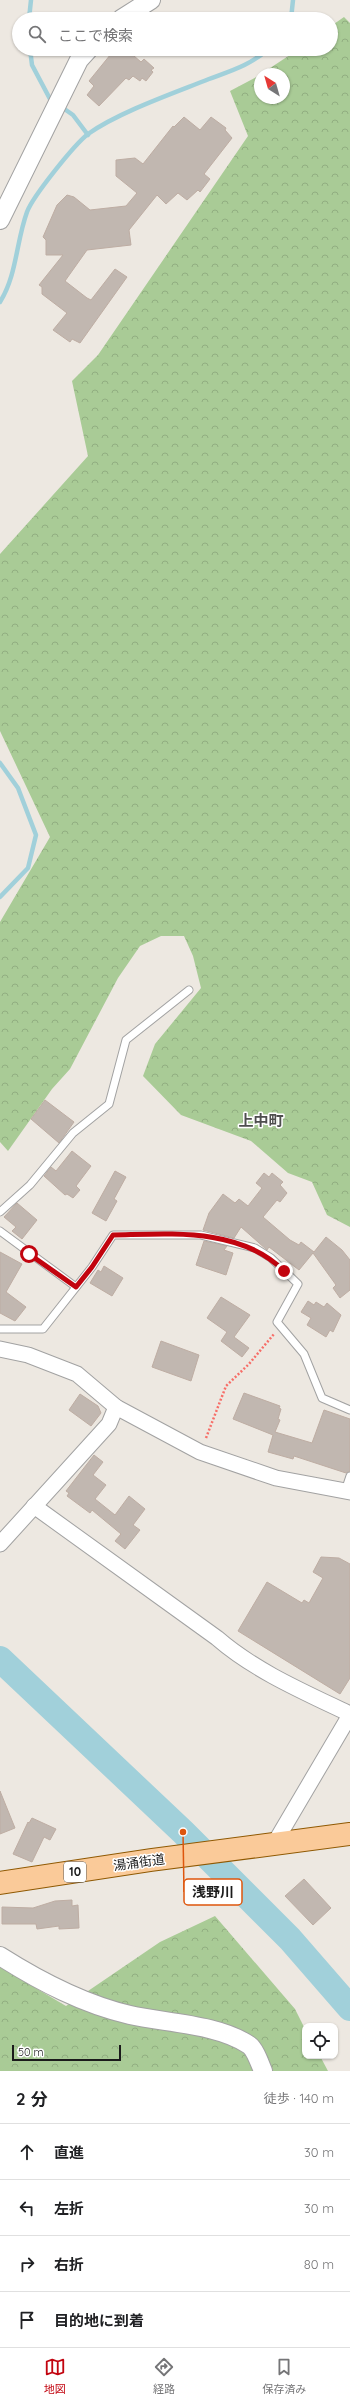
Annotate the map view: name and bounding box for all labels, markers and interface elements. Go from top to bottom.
search box [12,12,338,56]
icon: search [26,23,48,45]
text: ここで検索 [58,26,133,45]
north arrow [254,68,290,104]
district label: 上中町 [238,1111,284,1130]
route start [20,1245,38,1263]
route end [275,1262,293,1280]
street label: 湯涌街道 [112,1850,166,1874]
road number: 10 [64,1862,86,1882]
callout: 浅野川 [184,1879,242,1905]
text: 浅野川 [192,1883,234,1901]
map controls [302,2023,338,2059]
button: locate [302,2023,338,2059]
scale bar [12,2043,121,2062]
text: 50 m [18,2045,44,2059]
text: 2 分 [16,2088,47,2109]
text: 徒歩 · 140 m [264,2090,334,2106]
icon: ahead [16,2141,38,2163]
text: 直進 [54,2143,84,2162]
text: 30 m [304,2144,334,2160]
icon: left [16,2197,38,2219]
text: 左折 [54,2199,84,2218]
text: 30 m [304,2200,334,2216]
icon: right [16,2253,38,2275]
text: 右折 [54,2255,84,2274]
text: 80 m [304,2256,334,2272]
icon: arrive [16,2309,38,2331]
text: 目的地に到着 [54,2311,144,2330]
tab: 地図 [44,2356,66,2396]
tab: 経路 [153,2356,175,2396]
tab: 保存済み [262,2356,306,2396]

